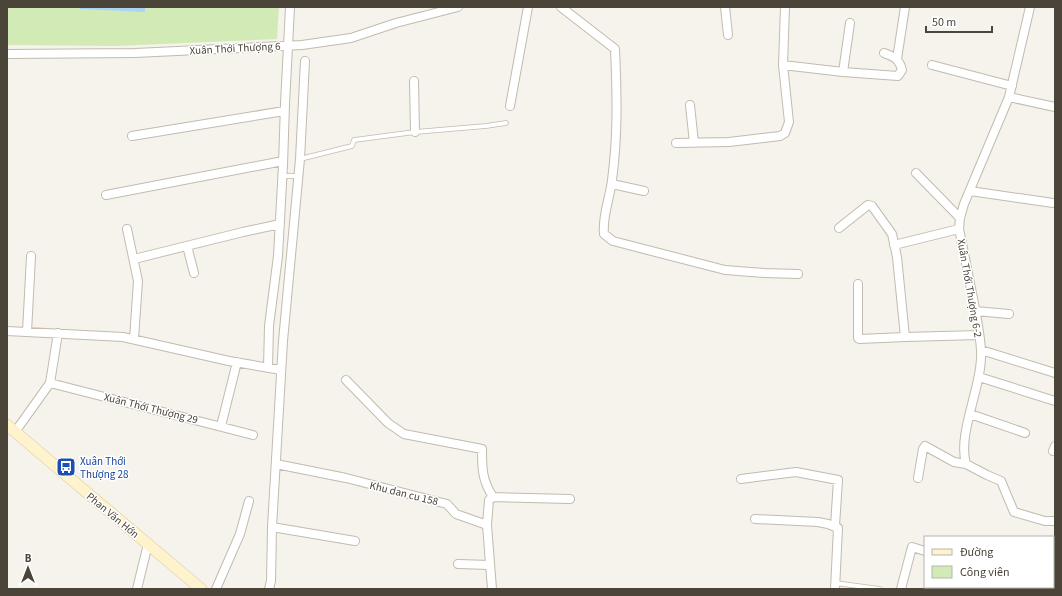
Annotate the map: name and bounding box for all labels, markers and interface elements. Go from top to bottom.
scale bar [926,8,992,34]
text: 50 m [932,14,956,31]
street label: Xuân Thới Thượng 6 [189,39,281,58]
street label: Xuân Thới Thượng 6-2 [953,238,986,339]
street label: Xuân Thới Thượng 29 [102,390,200,427]
place label: Xuân Thới Thượng 28 [80,454,129,482]
bus stop icon: Xuân Thới Thượng 28 [55,456,77,478]
street label: Khu dan cu 158 [368,478,440,509]
street label: Phan Văn Hớn [83,489,142,542]
legend [924,536,1054,588]
text: Đường [960,544,993,561]
north arrow [8,548,48,588]
text: B [25,551,32,566]
text: Công viên [960,564,1009,581]

